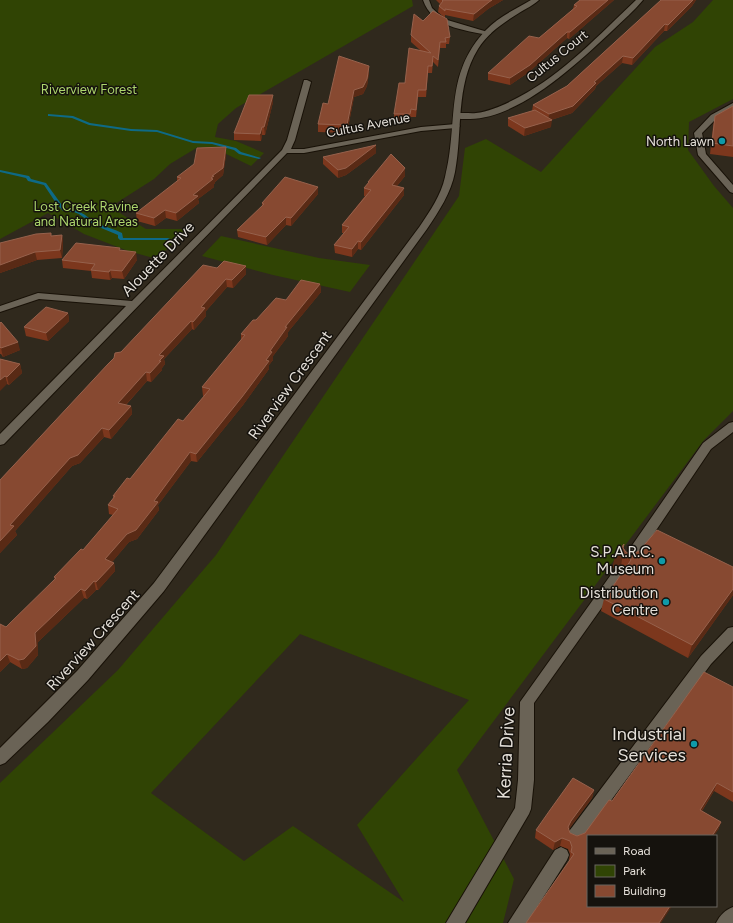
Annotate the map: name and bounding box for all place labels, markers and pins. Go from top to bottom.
place label: North Lawn [646,134,714,149]
marker: North Lawn [717,136,727,146]
place label: S.P.A.R.C. Museum [590,543,654,578]
marker: S.P.A.R.C. Museum [657,556,667,566]
place label: Distribution Centre [580,584,658,619]
marker: Distribution Centre [661,597,671,607]
place label: Industrial Services [612,723,686,766]
marker: Industrial Services [689,739,699,749]

